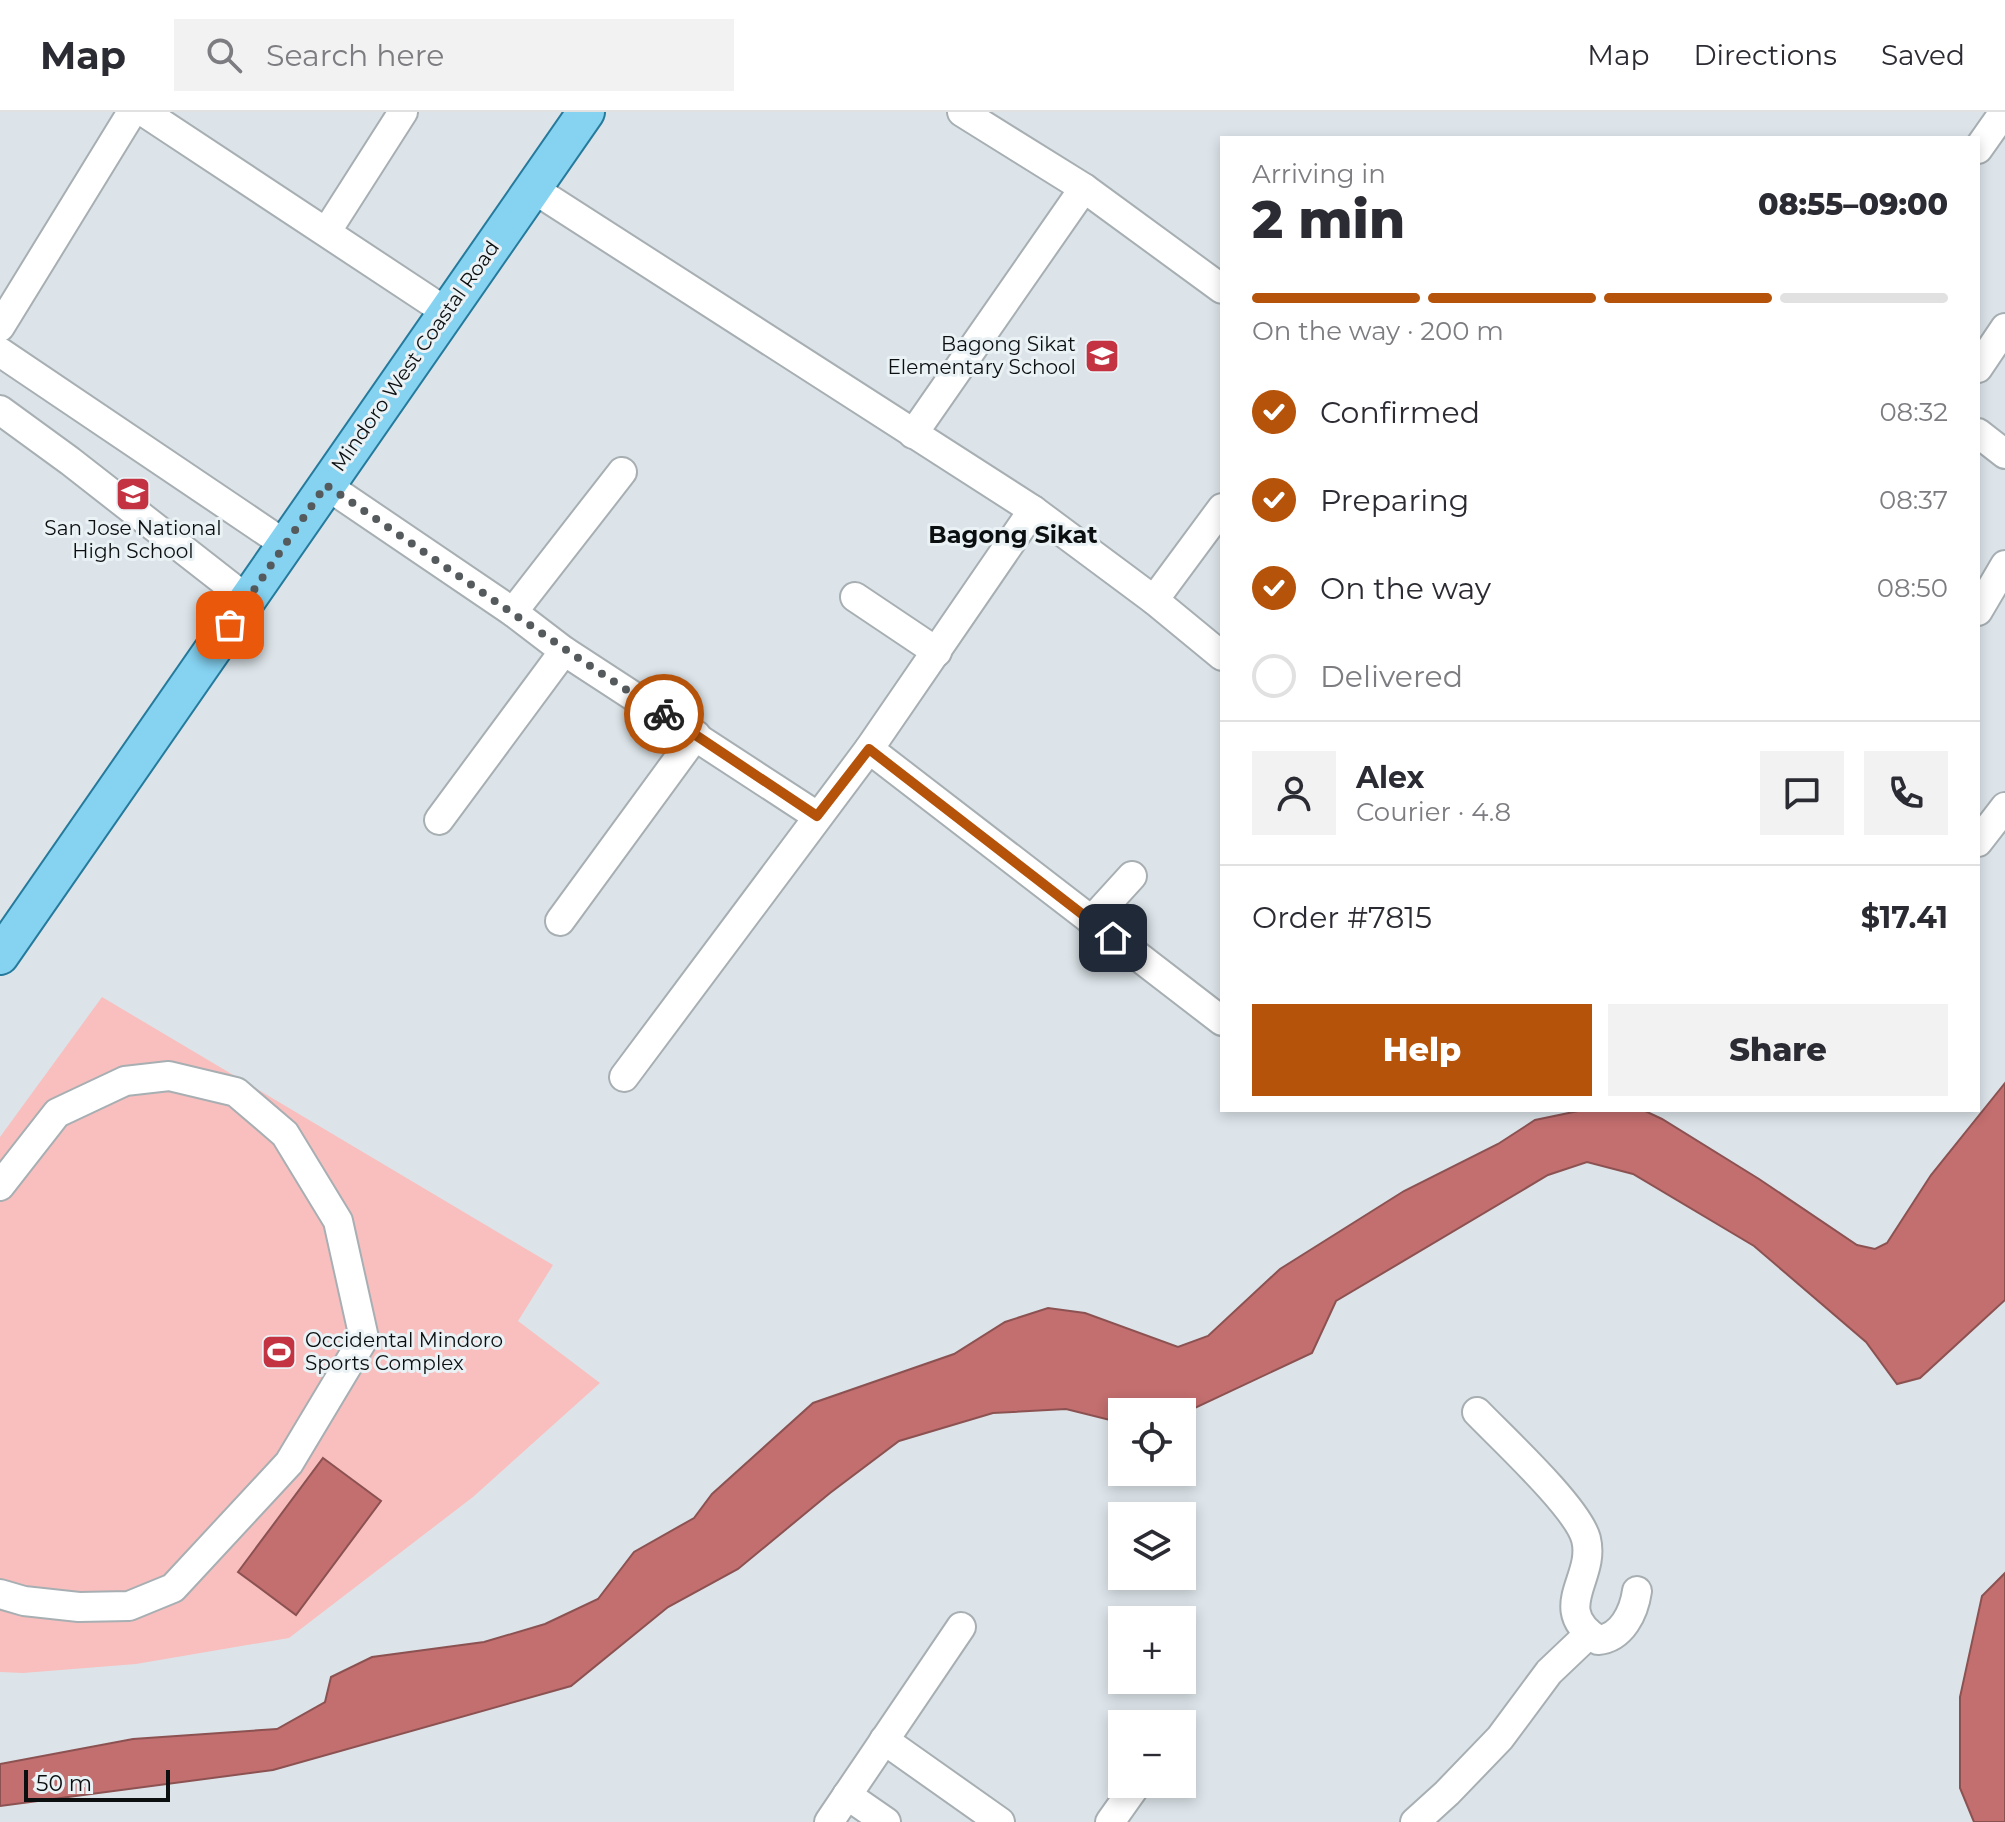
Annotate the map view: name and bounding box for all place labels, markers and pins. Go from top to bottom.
place label: Bagong Sikat Elementary School [887,332,1076,379]
school or university icon: Bagong Sikat Elementary School [1083,337,1121,375]
school or university icon: San Jose National High School [114,475,152,513]
place label: San Jose National High School [44,516,222,563]
pin [196,591,264,659]
pin [1079,904,1147,972]
place label: Occidental Mindoro Sports Complex [305,1328,503,1375]
sports icon: Occidental Mindoro Sports Complex [260,1333,298,1371]

